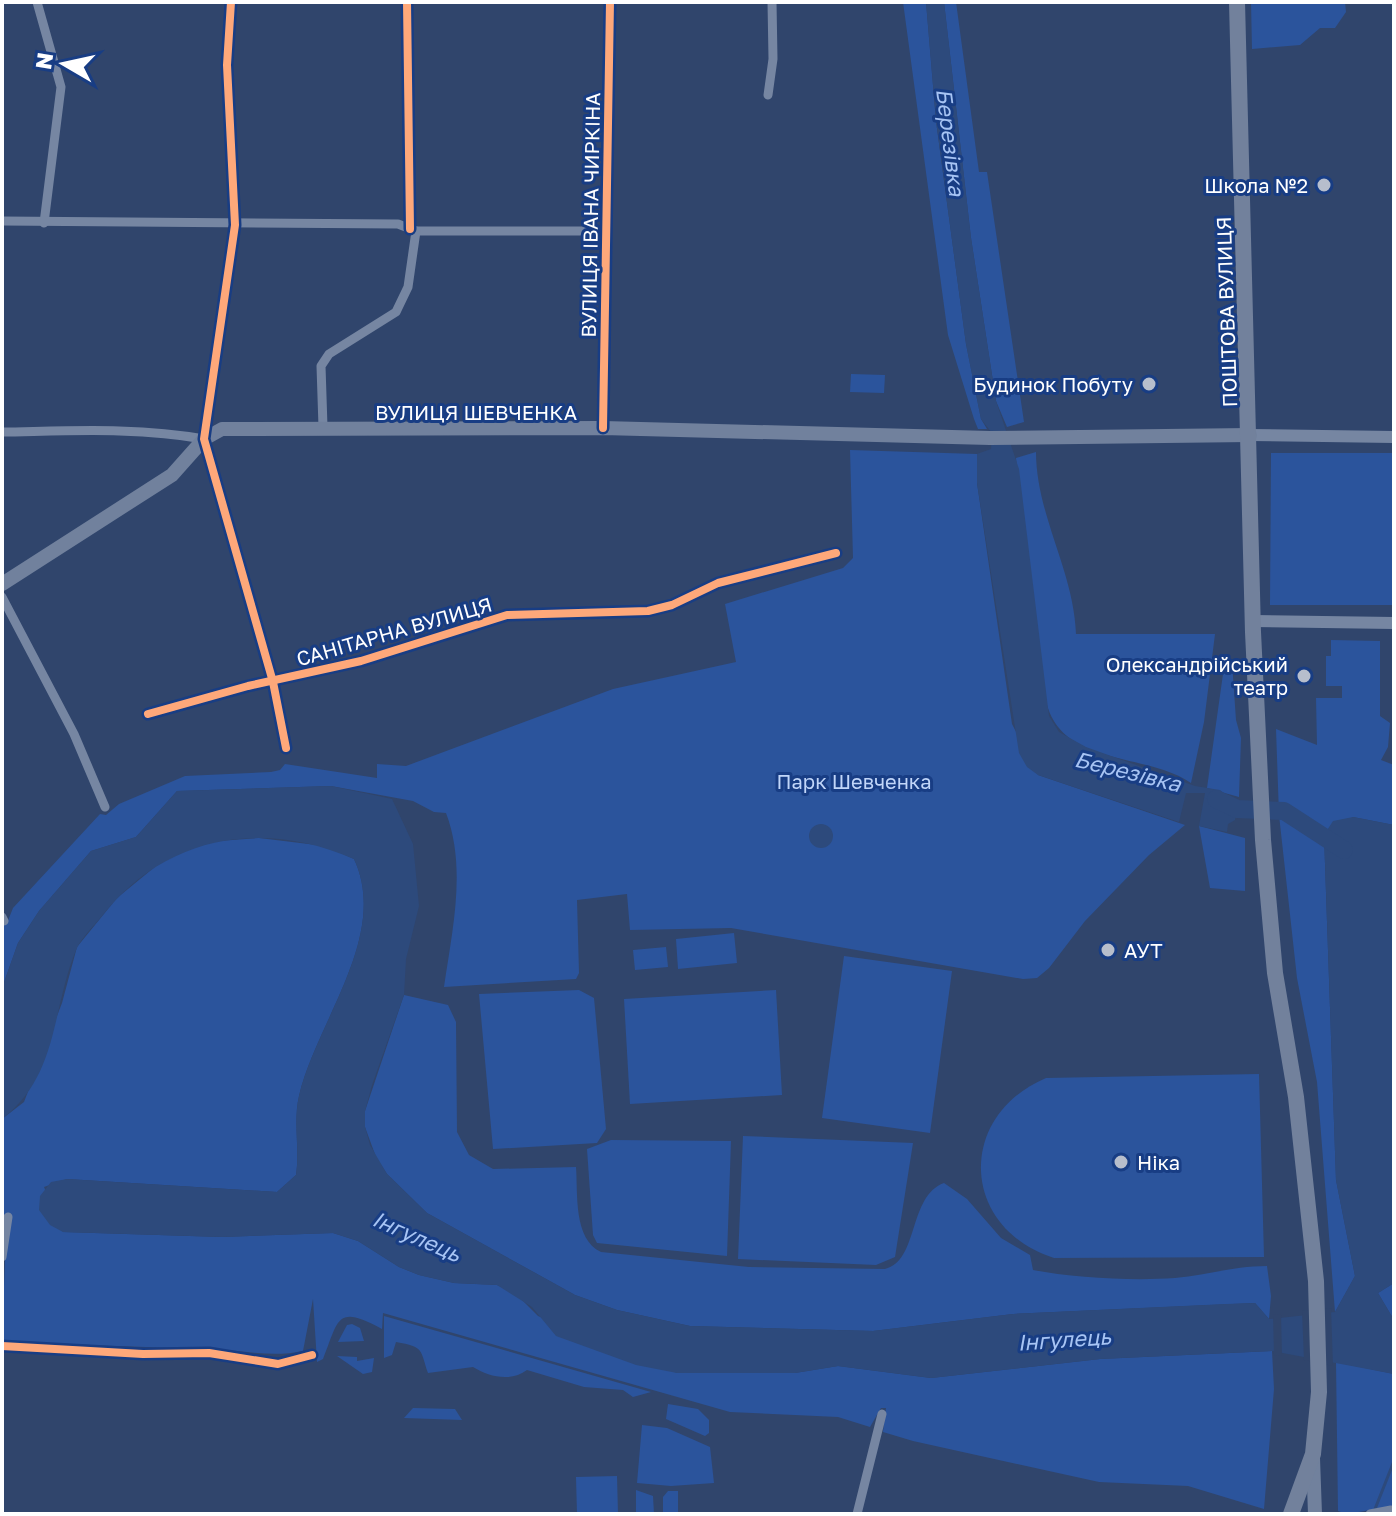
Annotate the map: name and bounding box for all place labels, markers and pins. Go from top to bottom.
place label: Школа №2 [1204,173,1308,197]
marker: Школа №2 [1315,176,1333,194]
place label: Будинок Побуту [973,372,1133,396]
marker: Будинок Побуту [1140,375,1158,393]
place label: Олександрійський театр [1106,652,1288,699]
marker: Олександрійський театр [1295,667,1313,685]
place label: АУТ [1124,938,1163,962]
marker: АУТ [1099,941,1117,959]
place label: Ніка [1137,1150,1180,1174]
marker: Ніка [1112,1153,1130,1171]

